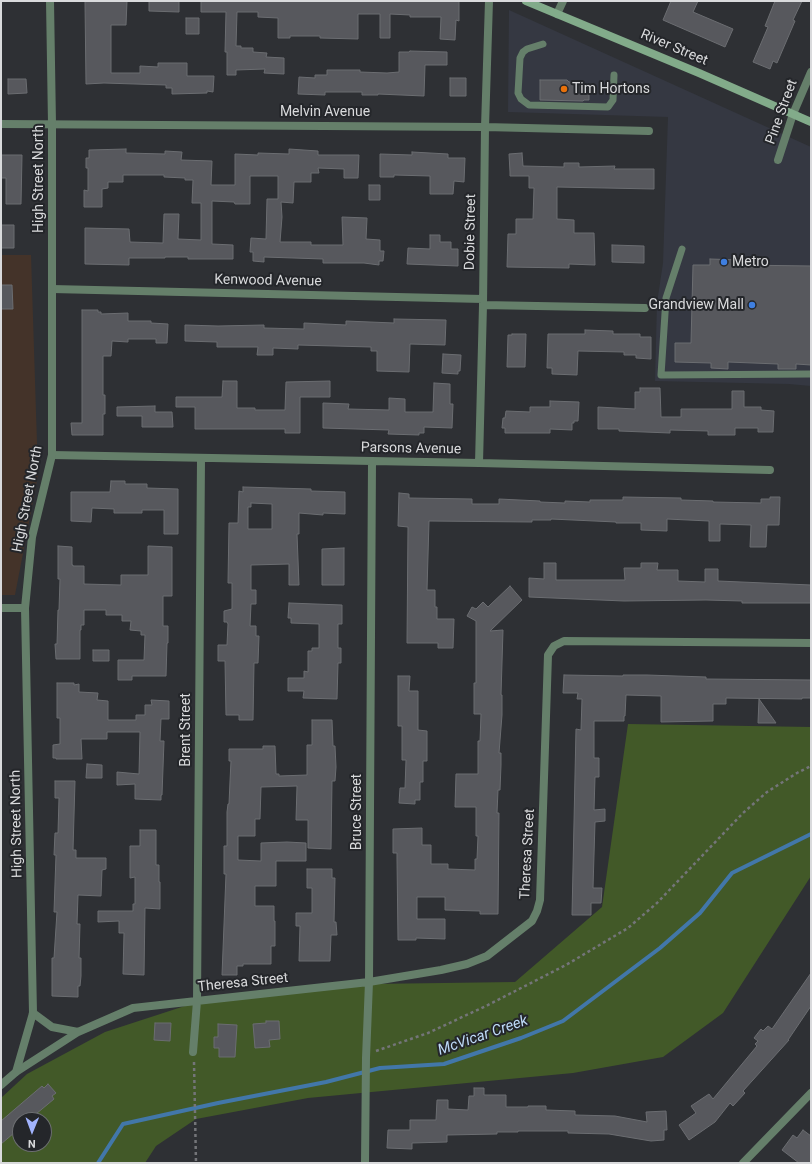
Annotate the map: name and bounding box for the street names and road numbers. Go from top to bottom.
street label: River Street [638,26,710,70]
street label: Pine Street [763,77,801,147]
street label: Melvin Avenue [280,104,370,120]
street label: High Street North [31,125,47,233]
street label: Dobie Street [462,194,480,270]
street label: Kenwood Avenue [214,272,322,290]
street label: Parsons Avenue [361,440,461,458]
street label: High Street North [9,444,47,554]
street label: Brent Street [178,693,194,767]
street label: High Street North [8,770,26,878]
street label: Bruce Street [349,774,365,850]
street label: Theresa Street [517,808,539,900]
street label: Theresa Street [197,970,289,996]

